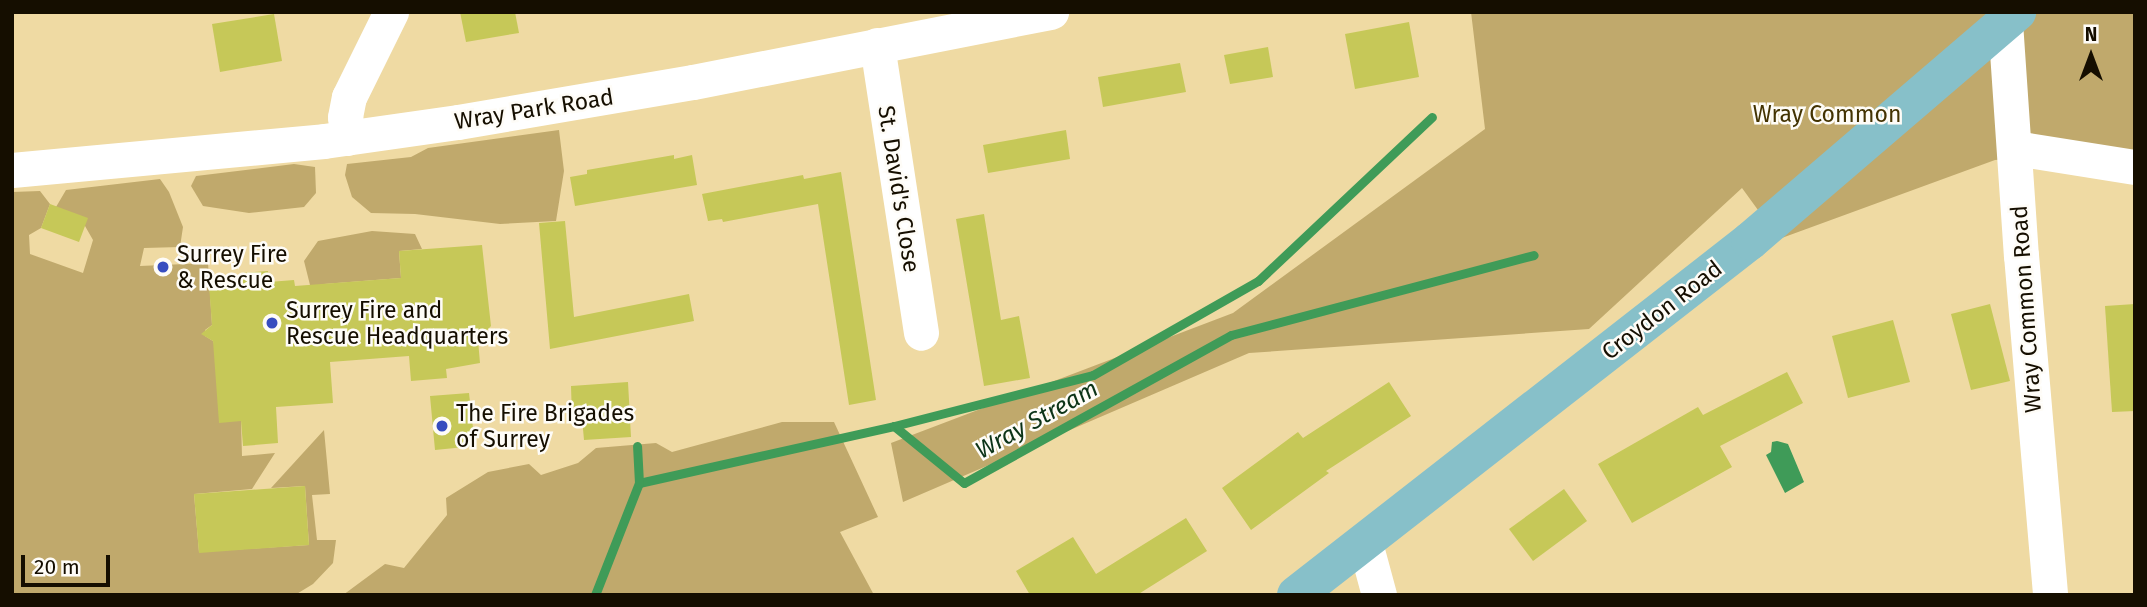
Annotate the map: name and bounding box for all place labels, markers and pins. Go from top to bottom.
place label: Surrey Fire & Rescue [177,240,288,294]
marker: Surrey Fire & Rescue [155,259,171,275]
place label: Surrey Fire and Rescue Headquarters [286,296,508,350]
marker: Surrey Fire and Rescue Headquarters [264,315,280,331]
place label: The Fire Brigades of Surrey [456,399,634,453]
marker: The Fire Brigades of Surrey [434,418,450,434]

